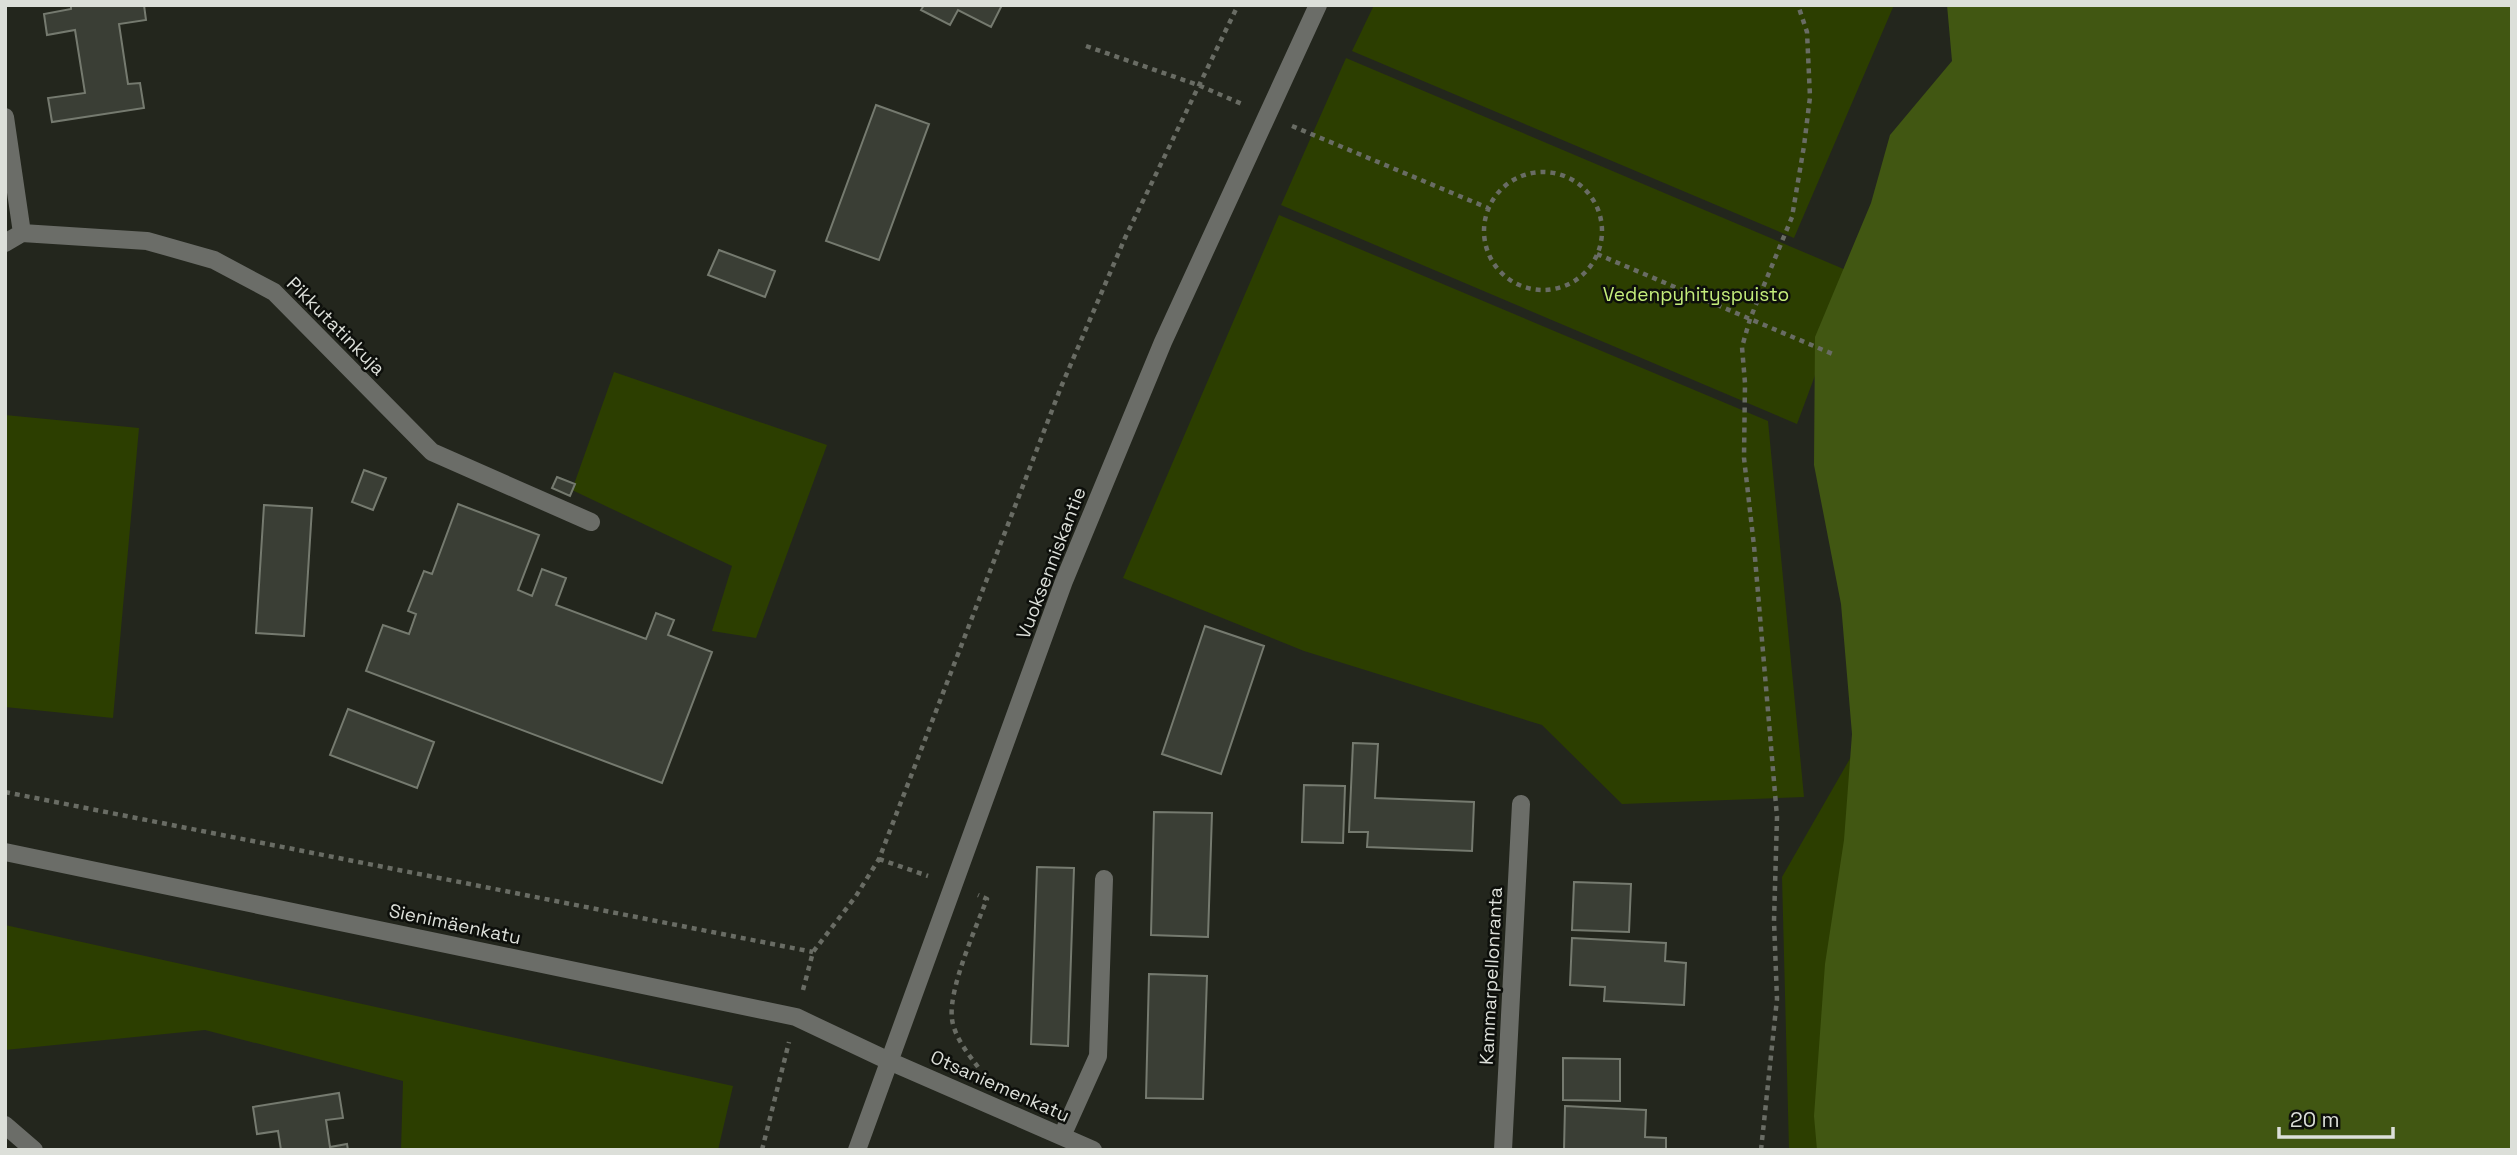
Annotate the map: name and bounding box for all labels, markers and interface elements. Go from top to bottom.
street label: Pikkutatinkuja [281,271,391,381]
park label: Vedenpyhityspuisto [1603,282,1789,307]
street label: Vuoksenniskantie [1010,483,1092,643]
street label: Kammarpellonranta [1474,886,1508,1066]
street label: Sienimäenkatu [387,898,523,950]
street label: Otsaniemenkatu [926,1044,1074,1128]
scale bar [2279,1096,2393,1140]
text: 20 m [2290,1106,2340,1133]

